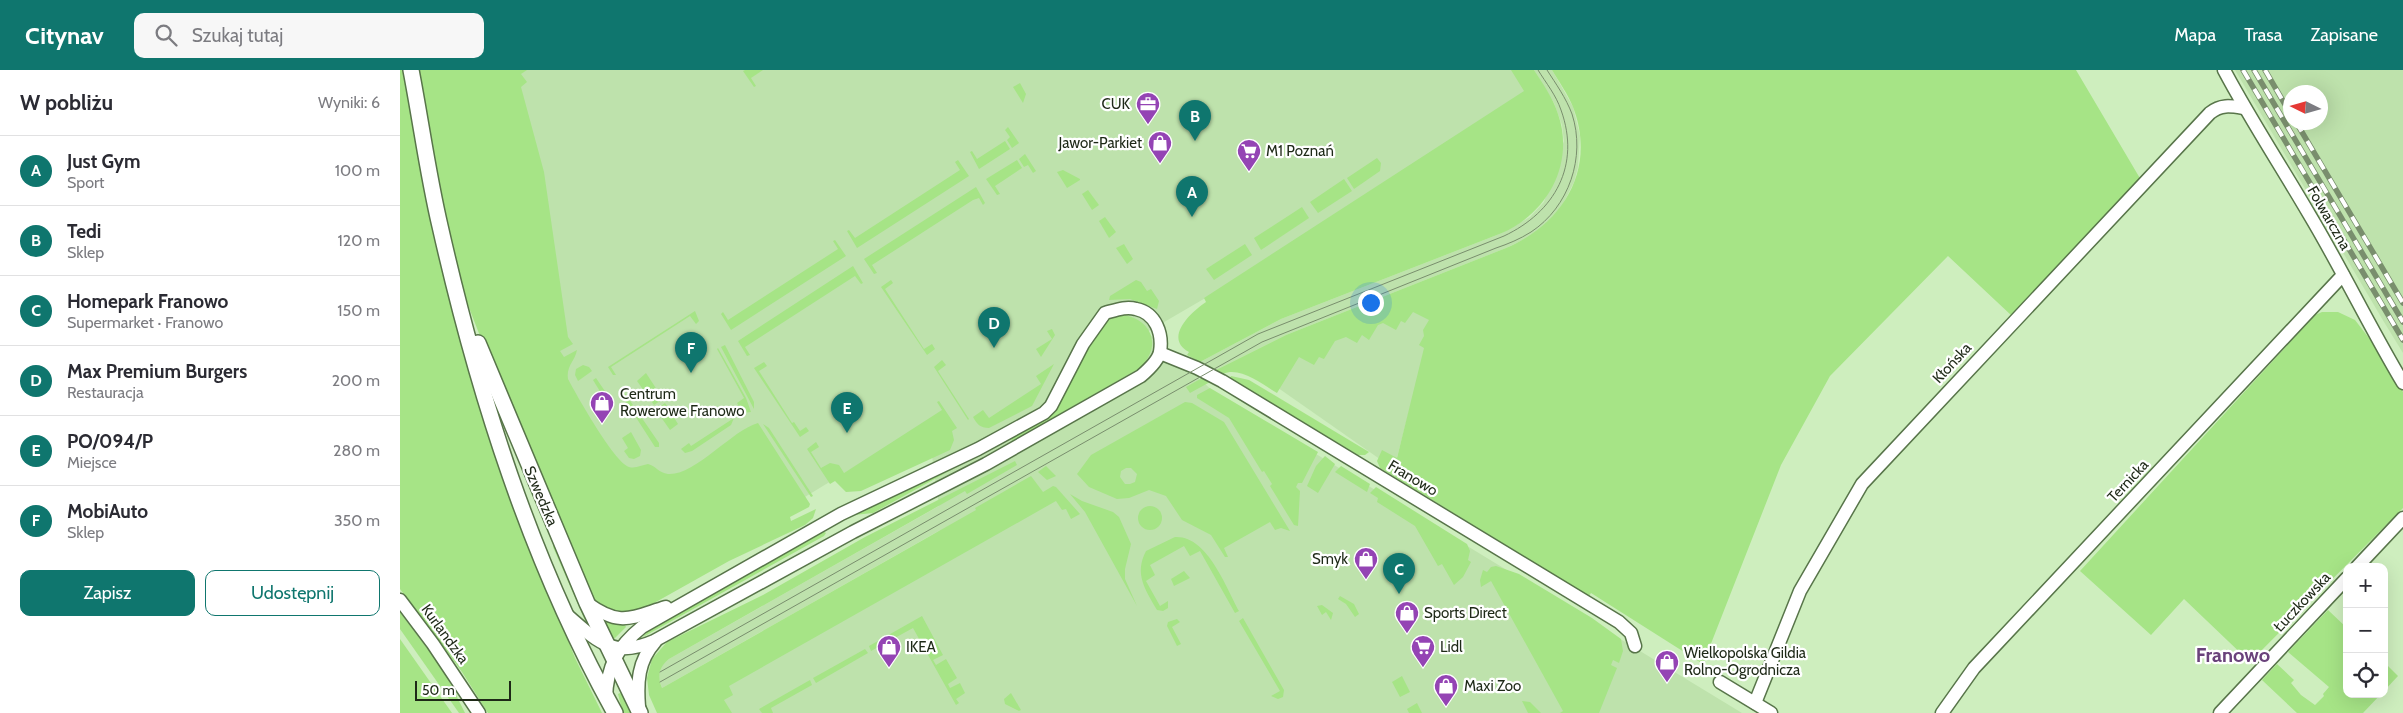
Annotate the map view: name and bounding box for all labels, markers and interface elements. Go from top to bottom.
search box [134,13,484,58]
text: Citynav [25,21,104,50]
icon: search [152,21,180,49]
text: Szukaj tutaj [192,24,283,47]
text: Mapa [2174,24,2216,46]
text: Trasa [2244,24,2282,46]
text: Zapisane [2310,24,2378,46]
north arrow [2283,85,2328,130]
text: W pobliżu [20,90,113,115]
office icon: CUK [1135,91,1161,125]
text: Wyniki: 6 [318,93,380,112]
place label: CUK [1101,95,1131,113]
pin: B [1179,100,1211,141]
shop icon: Jawor-Parkiet [1147,130,1173,164]
place label: Jawor-Parkiet [1058,134,1142,152]
supermarket icon: M1 Poznań [1236,138,1262,172]
place label: M1 Poznań [1266,142,1334,160]
text: Just Gym [67,150,141,173]
text: A [31,161,41,180]
text: 100 m [335,161,380,180]
text: Sport [67,173,104,192]
pin: A [1176,176,1208,217]
street label: Folwarczna [2303,183,2355,254]
text: Tedi [67,220,101,243]
text: B [31,231,41,250]
text: 120 m [338,231,380,250]
text: Sklep [67,243,104,262]
text: Homepark Franowo [67,290,228,313]
your location [1358,290,1384,316]
text: C [31,301,41,320]
text: 150 m [337,301,380,320]
pin: D [978,307,1010,348]
text: Supermarket · Franowo [67,313,223,332]
pin: F [675,332,707,373]
street label: Kłońska [1929,338,1976,387]
text: Max Premium Burgers [67,360,247,383]
text: D [30,371,42,390]
text: 200 m [332,371,380,390]
text: Restauracja [67,383,144,402]
place label: Centrum Rowerowe Franowo [620,385,745,420]
shop icon: Centrum Rowerowe Franowo [589,390,615,424]
pin: E [831,392,863,433]
text: PO/094/P [67,430,153,453]
text: E [31,441,41,460]
text: 280 m [333,441,380,460]
text: Miejsce [67,453,117,472]
street label: Ternicka [2104,455,2153,506]
street label: Franowo [1385,456,1441,500]
street label: Szwedzka [520,463,562,529]
text: MobiAuto [67,500,148,523]
text: F [32,511,40,530]
text: 350 m [334,511,380,530]
text: Sklep [67,523,104,542]
shop icon: Smyk [1353,546,1379,580]
place label: Smyk [1312,550,1348,568]
pin: C [1383,553,1415,594]
map controls [2343,563,2388,698]
button: + [2343,563,2388,608]
street label: Łuczkowska [2270,568,2335,635]
button: Zapisz [20,570,195,616]
button: Udostępnij [205,570,380,616]
shop icon: Sports Direct [1394,600,1420,634]
street label: Kurlandzka [417,601,473,668]
place label: Sports Direct [1424,604,1507,622]
button: − [2343,608,2388,653]
shop icon: IKEA [876,634,902,668]
supermarket icon: Lidl [1410,634,1436,668]
place label: IKEA [906,638,937,656]
place label: Lidl [1440,638,1463,656]
district label: Franowo [2196,643,2270,667]
place label: Wielkopolska Gildia Rolno-Ogrodnicza [1684,644,1807,679]
shop icon: Wielkopolska Gildia Rolno-Ogrodnicza [1654,649,1680,683]
button: locate [2343,653,2388,698]
shop icon: Maxi Zoo [1433,673,1459,707]
place label: Maxi Zoo [1464,677,1521,695]
scale bar [415,678,511,701]
text: 50 m [422,681,455,699]

